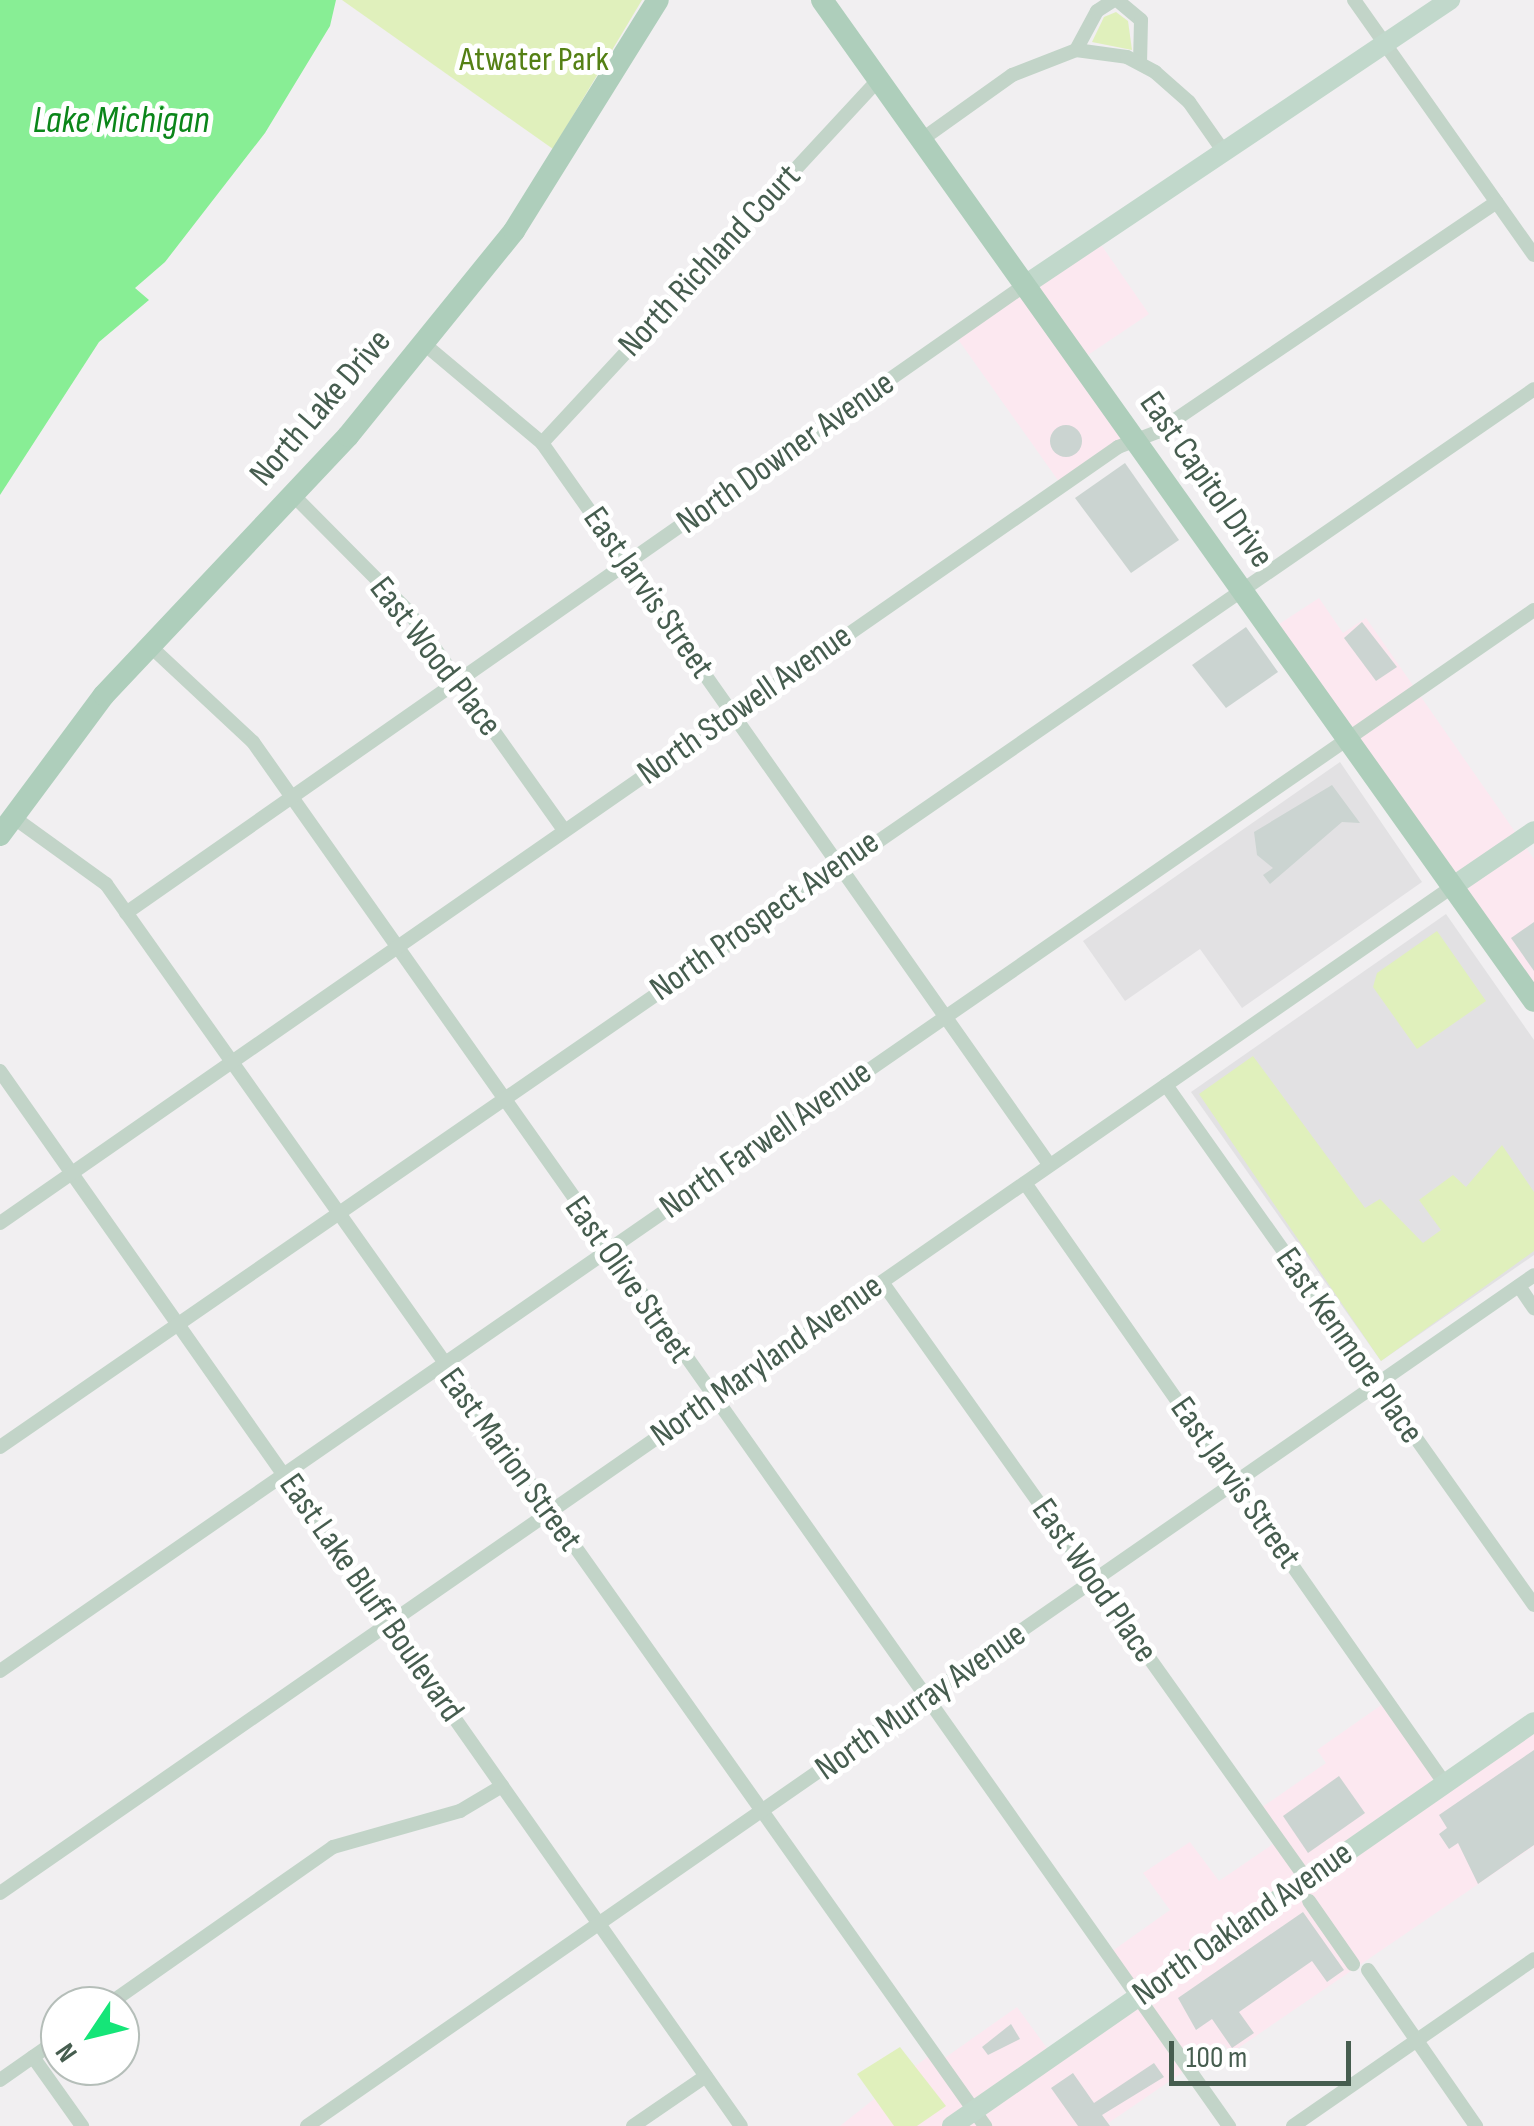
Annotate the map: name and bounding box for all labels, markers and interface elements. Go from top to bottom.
park label: Atwater Park [459,39,609,81]
water label: Lake Michigan [33,98,209,144]
street label: North Richland Court [610,156,810,366]
street label: North Lake Drive [242,321,400,495]
street label: North Downer Avenue [669,363,903,543]
street label: East Capitol Drive [1130,384,1282,576]
street label: East Jarvis Street [574,499,722,687]
street label: East Wood Place [360,569,510,745]
street label: North Stowell Avenue [630,616,860,794]
street label: North Prospect Avenue [643,821,887,1011]
street label: North Farwell Avenue [652,1052,880,1228]
street label: East Olive Street [555,1189,701,1371]
street label: East Kenmore Place [1266,1240,1432,1452]
street label: North Maryland Avenue [643,1266,891,1456]
street label: East Marion Street [430,1360,590,1560]
street label: East Jarvis Street [1161,1389,1309,1577]
street label: East Lake Bluff Boulevard [270,1466,472,1730]
street label: East Wood Place [1022,1491,1166,1671]
street label: North Murray Avenue [808,1614,1034,1790]
street label: North Oakland Avenue [1125,1833,1361,2015]
north arrow [40,1986,140,2086]
scale bar [1174,2021,1356,2083]
text: N [49,2037,84,2068]
text: 100 m [1186,2040,1247,2076]

